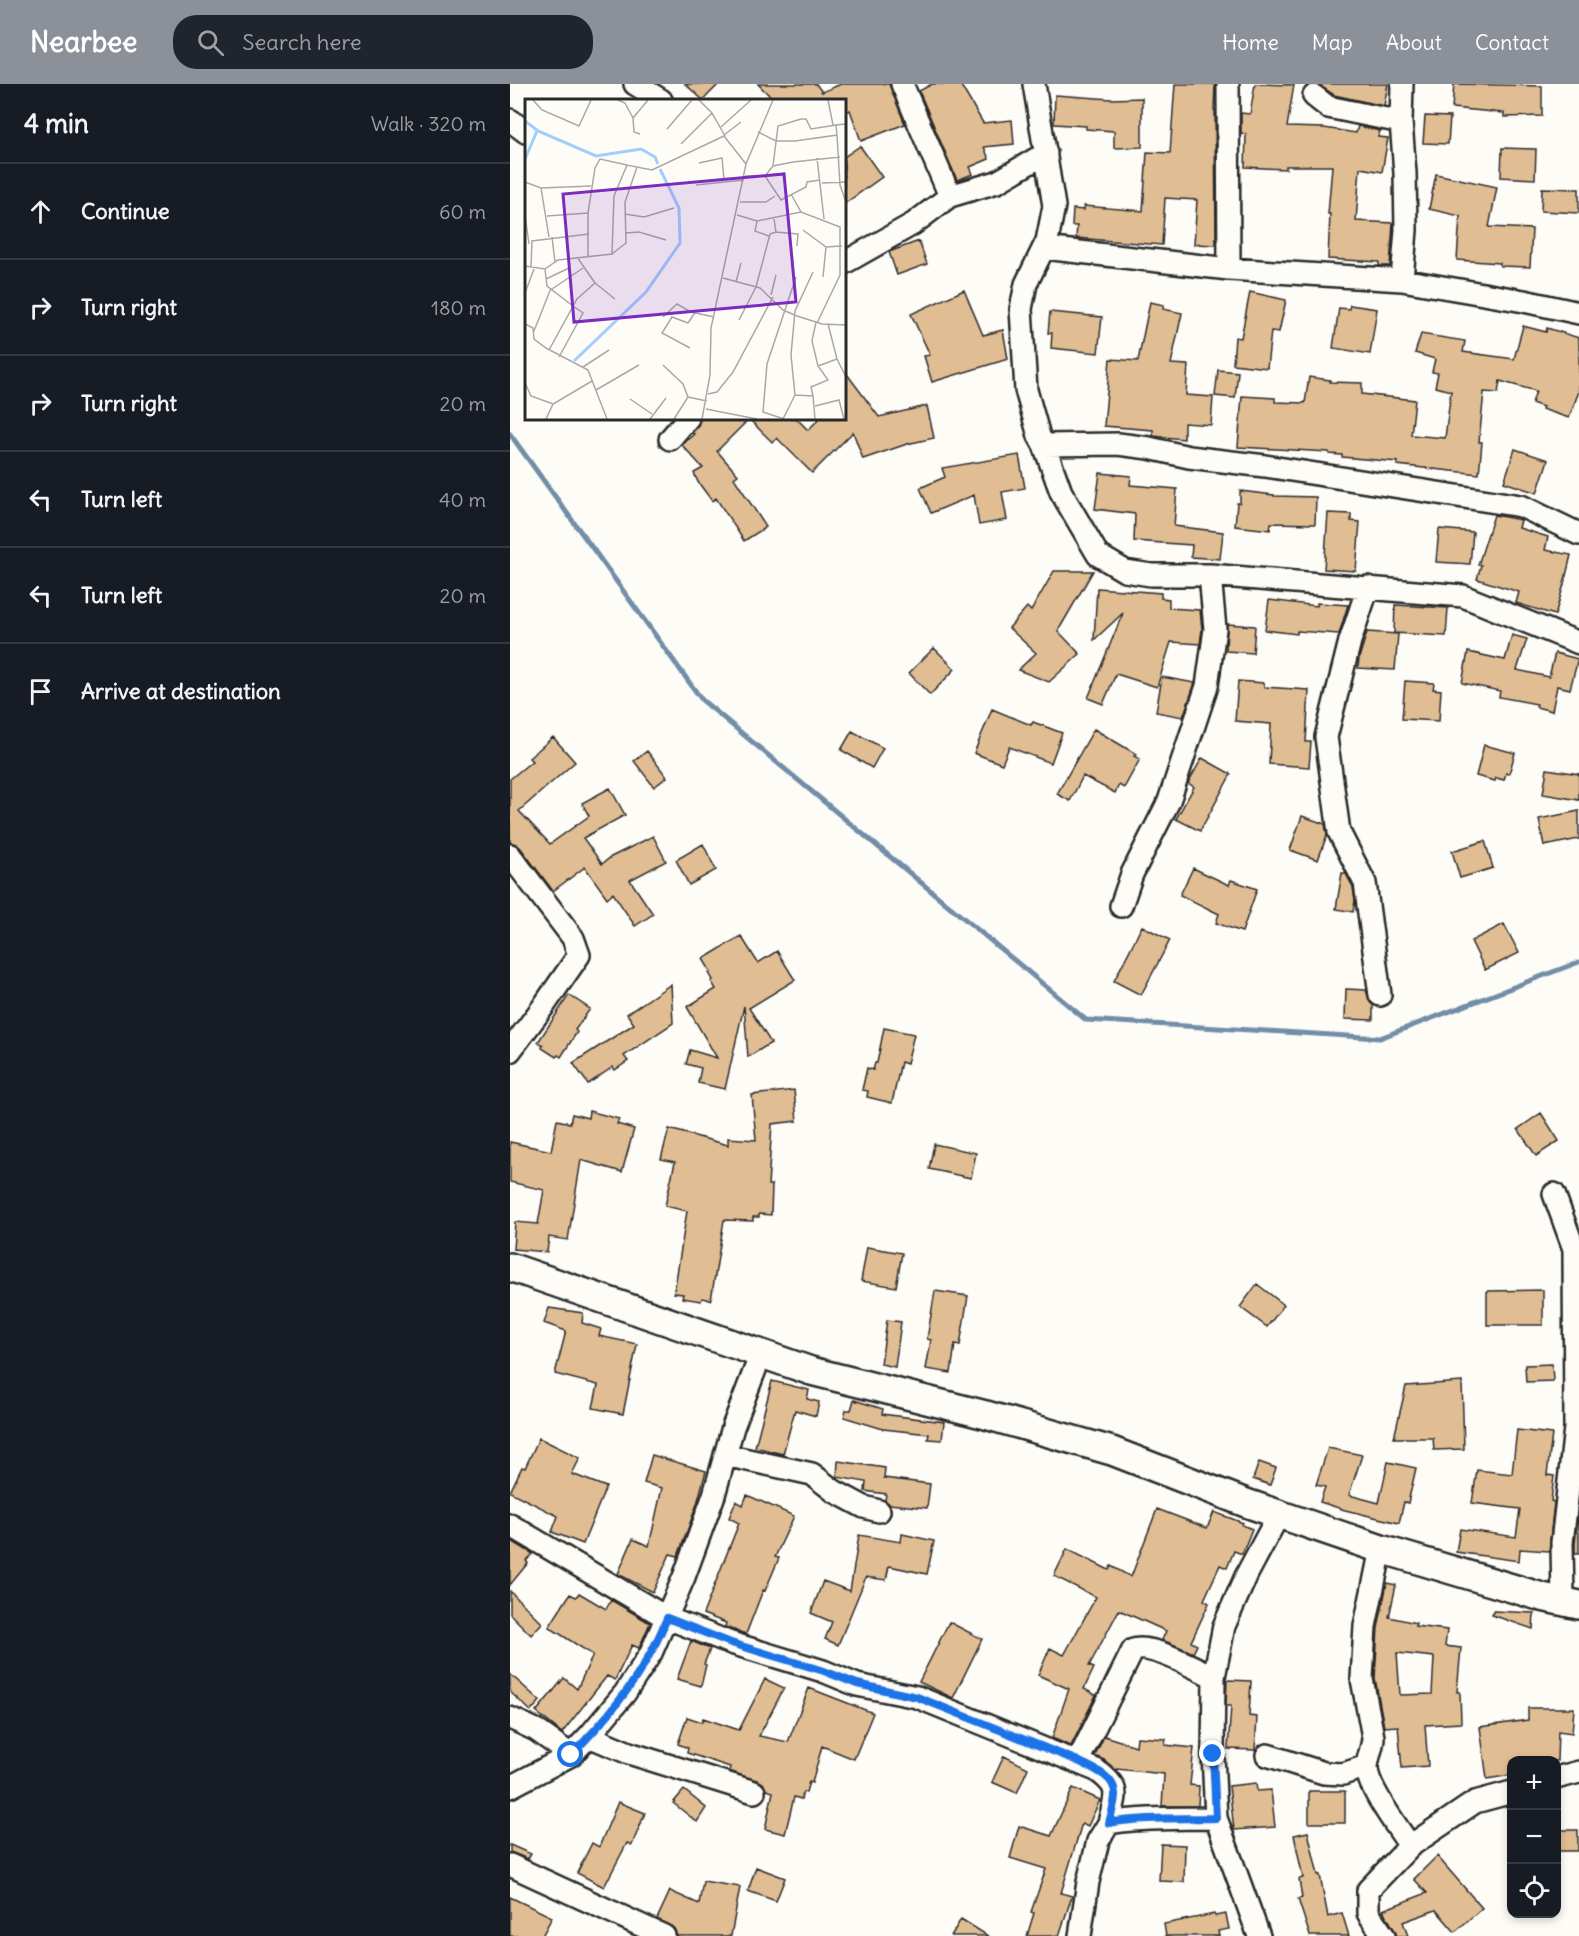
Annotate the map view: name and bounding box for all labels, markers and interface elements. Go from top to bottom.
search box [173,15,593,69]
text: Nearbee [30,24,137,60]
icon: search [194,26,227,59]
text: Search here [242,28,362,56]
text: Home [1222,29,1279,56]
text: Map [1312,29,1353,56]
text: About [1386,29,1442,56]
text: Contact [1475,29,1549,56]
inset map [525,99,846,420]
text: 4 min [24,107,89,140]
text: Walk · 320 m [371,111,486,136]
icon: ahead [24,195,57,228]
text: Continue [81,197,170,225]
text: 60 m [439,199,486,224]
icon: right [24,291,57,324]
text: Turn right [81,293,177,321]
text: 180 m [431,295,486,320]
icon: right [24,387,57,420]
text: Turn right [81,389,177,417]
text: 20 m [440,391,486,416]
icon: left [24,483,57,516]
text: Turn left [81,485,162,513]
text: 40 m [439,487,486,512]
icon: left [24,579,57,612]
text: Turn left [81,581,162,609]
text: 20 m [440,583,486,608]
icon: arrive [24,675,57,708]
text: Arrive at destination [81,677,281,705]
route end [1199,1740,1225,1766]
route start [557,1741,583,1767]
map controls [1507,1756,1561,1918]
button: + [1507,1756,1561,1810]
button: − [1507,1810,1561,1864]
button: locate [1507,1864,1561,1918]

